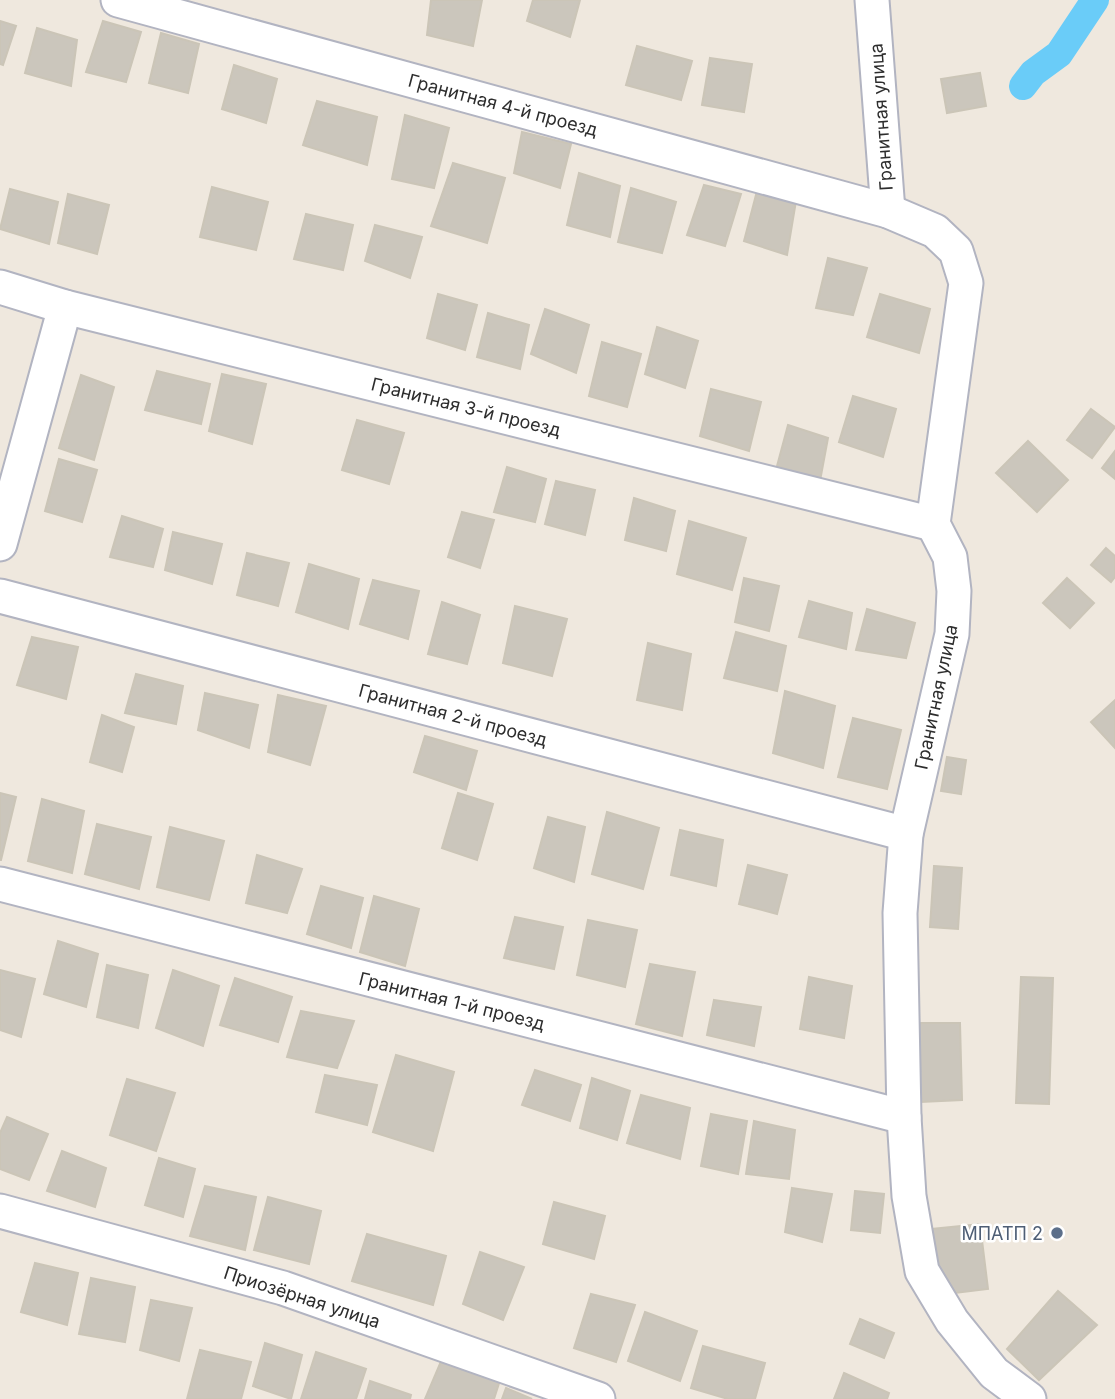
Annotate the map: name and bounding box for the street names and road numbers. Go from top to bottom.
street label: Гранитная улица [865,43,897,191]
street label: Гранитная 4-й проезд [406,70,600,140]
street label: Гранитная 3-й проезд [369,373,563,441]
street label: Гранитная улица [910,623,962,771]
street label: Гранитная 2-й проезд [356,680,550,750]
street label: Гранитная 1-й проезд [357,968,547,1034]
street label: Приозёрная улица [221,1262,383,1332]

